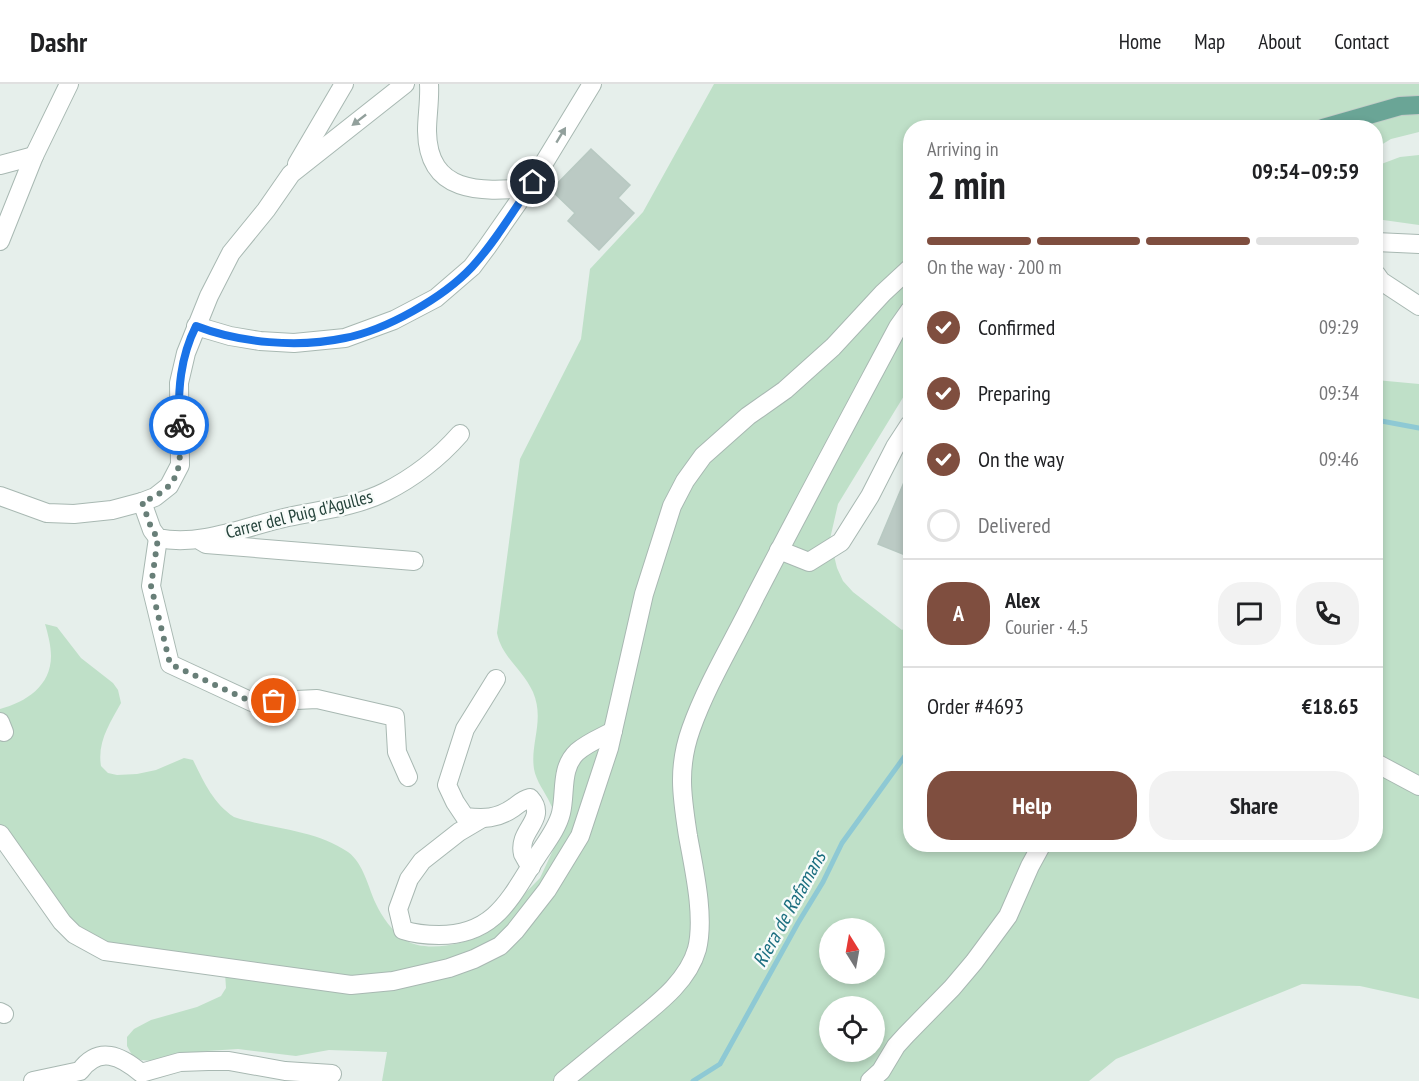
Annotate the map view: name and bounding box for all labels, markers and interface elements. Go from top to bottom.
text: Dashr [30,23,87,60]
text: Home [1119,28,1161,55]
text: Map [1194,28,1225,55]
text: About [1258,28,1301,55]
text: Contact [1334,28,1389,55]
one-way arrow [351,114,367,127]
one-way arrow [555,127,566,143]
text: Arriving in [927,136,999,162]
pin [507,156,558,207]
text: 09:54–09:59 [1252,157,1359,185]
text: 2 min [927,159,1006,210]
icon: home [516,165,549,198]
text: On the way · 200 m [927,254,1062,280]
icon: check [927,311,960,344]
text: Confirmed [978,313,1055,341]
text: 09:29 [1319,314,1359,340]
icon: check [927,377,960,410]
text: Preparing [978,379,1051,407]
text: 09:34 [1319,380,1359,406]
courier [149,395,209,455]
icon: bike [163,409,196,442]
icon: check [927,443,960,476]
text: On the way [978,445,1064,473]
text: 09:46 [1319,446,1359,472]
street label: Carrer del Puig d'Agulles [223,485,375,543]
text: Delivered [978,511,1051,539]
button: chat [1218,582,1281,645]
button: phone [1296,582,1359,645]
text: Alex [1005,586,1040,614]
text: A [953,599,964,627]
text: Courier · 4.5 [1005,614,1089,640]
pin [248,675,299,726]
icon: bag [257,684,290,717]
text: Order #4693 [927,692,1024,720]
text: €18.65 [1302,692,1359,720]
button: Help [927,771,1137,840]
button: Share [1149,771,1359,840]
water label: Riera de Rafamans [747,845,833,971]
north arrow [819,918,885,984]
map controls [819,918,885,1062]
button: locate [819,996,885,1062]

